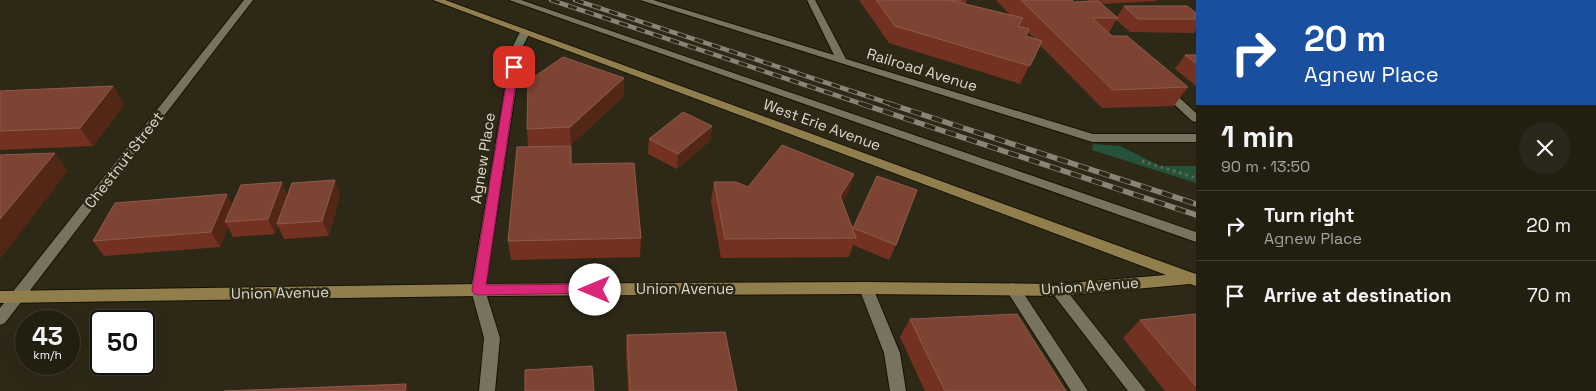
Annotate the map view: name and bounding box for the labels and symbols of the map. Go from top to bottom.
street label: Railroad Avenue [864,44,980,95]
pin [493,46,535,88]
street label: West Erie Avenue [761,94,884,155]
street label: Chestnut Street [80,108,167,212]
street label: Agnew Place [466,111,499,205]
position arrow [568,263,620,315]
street label: Union Avenue [1040,273,1140,298]
street label: Union Avenue [636,279,734,298]
street label: Union Avenue [231,282,329,303]
speed limit sign: 50 [90,310,155,375]

